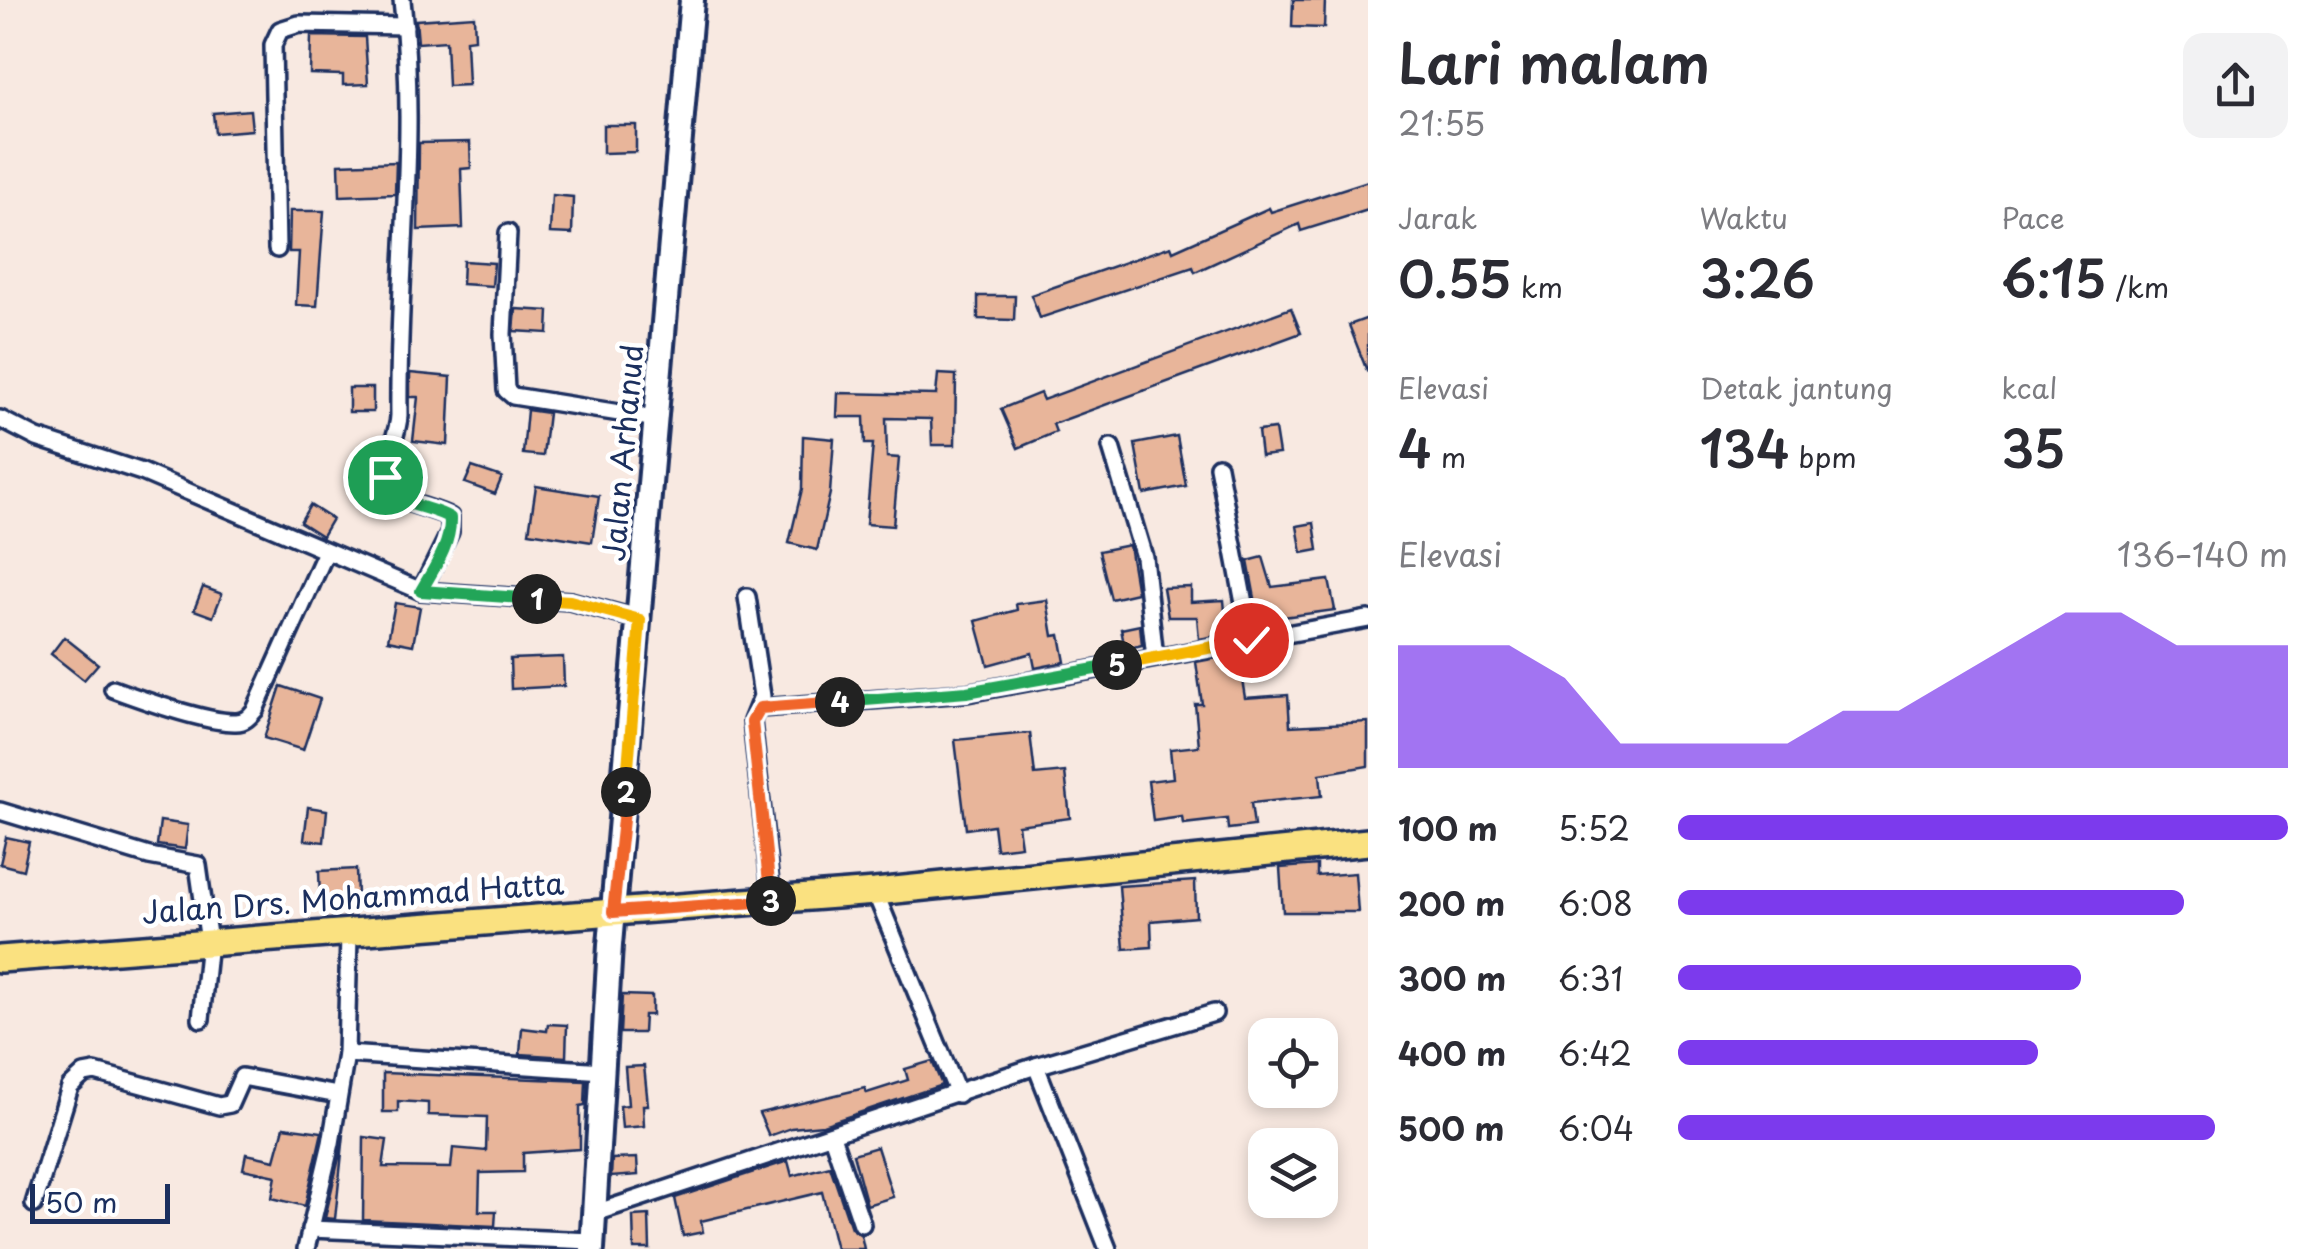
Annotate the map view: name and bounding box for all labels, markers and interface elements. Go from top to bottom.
text: Lari malam [1398,20,1710,103]
button: share [2183,33,2288,138]
text: 21:55 [1398,99,1485,147]
text: Jarak [1398,196,1477,239]
text: Waktu [1700,196,1788,239]
text: Pace [2001,196,2065,239]
text: 0.55 [1398,239,1512,315]
text: 3:26 [1700,239,1815,315]
text: 6:15 [2001,239,2106,315]
text: km [1512,265,1563,308]
text: /km [2106,265,2169,308]
street label: Jalan Arhanud [590,343,653,563]
text: Elevasi [1398,366,1489,409]
text: Detak jantung [1700,366,1893,409]
text: kcal [2001,366,2057,409]
text: 4 [1398,409,1432,485]
text: 134 [1700,409,1790,485]
text: 35 [2001,409,2066,485]
pin [343,435,428,520]
text: m [1432,435,1466,478]
text: bpm [1790,435,1857,478]
icon: arrive [358,450,413,505]
text: Elevasi [1398,530,1502,578]
text: 136–140 m [2117,530,2288,578]
pin: 1 [512,574,562,624]
text: 1 [530,577,544,620]
pin [1209,598,1294,683]
icon: check [1224,613,1279,668]
pin: 5 [1092,640,1142,690]
text: 5 [1108,643,1126,686]
pin: 4 [815,677,865,727]
text: 4 [830,680,850,723]
pin: 2 [601,767,651,817]
text: 2 [616,770,636,813]
text: 100 m [1398,804,1498,852]
text: 5:52 [1558,804,1630,852]
street label: Jalan Drs. Mohammad Hatta [140,859,566,934]
pin: 3 [746,876,796,926]
text: 3 [762,879,780,922]
text: 200 m [1398,879,1505,927]
text: 6:08 [1558,879,1633,927]
text: 300 m [1398,954,1506,1002]
text: 6:31 [1558,954,1623,1002]
map controls [1248,1018,1338,1218]
button: locate [1248,1018,1338,1108]
text: 400 m [1398,1029,1506,1077]
text: 6:42 [1558,1029,1632,1077]
text: 500 m [1398,1104,1504,1152]
text: 6:04 [1558,1104,1634,1152]
button: layers [1248,1128,1338,1218]
scale bar [30,1179,170,1224]
text: 50 m [45,1180,118,1223]

